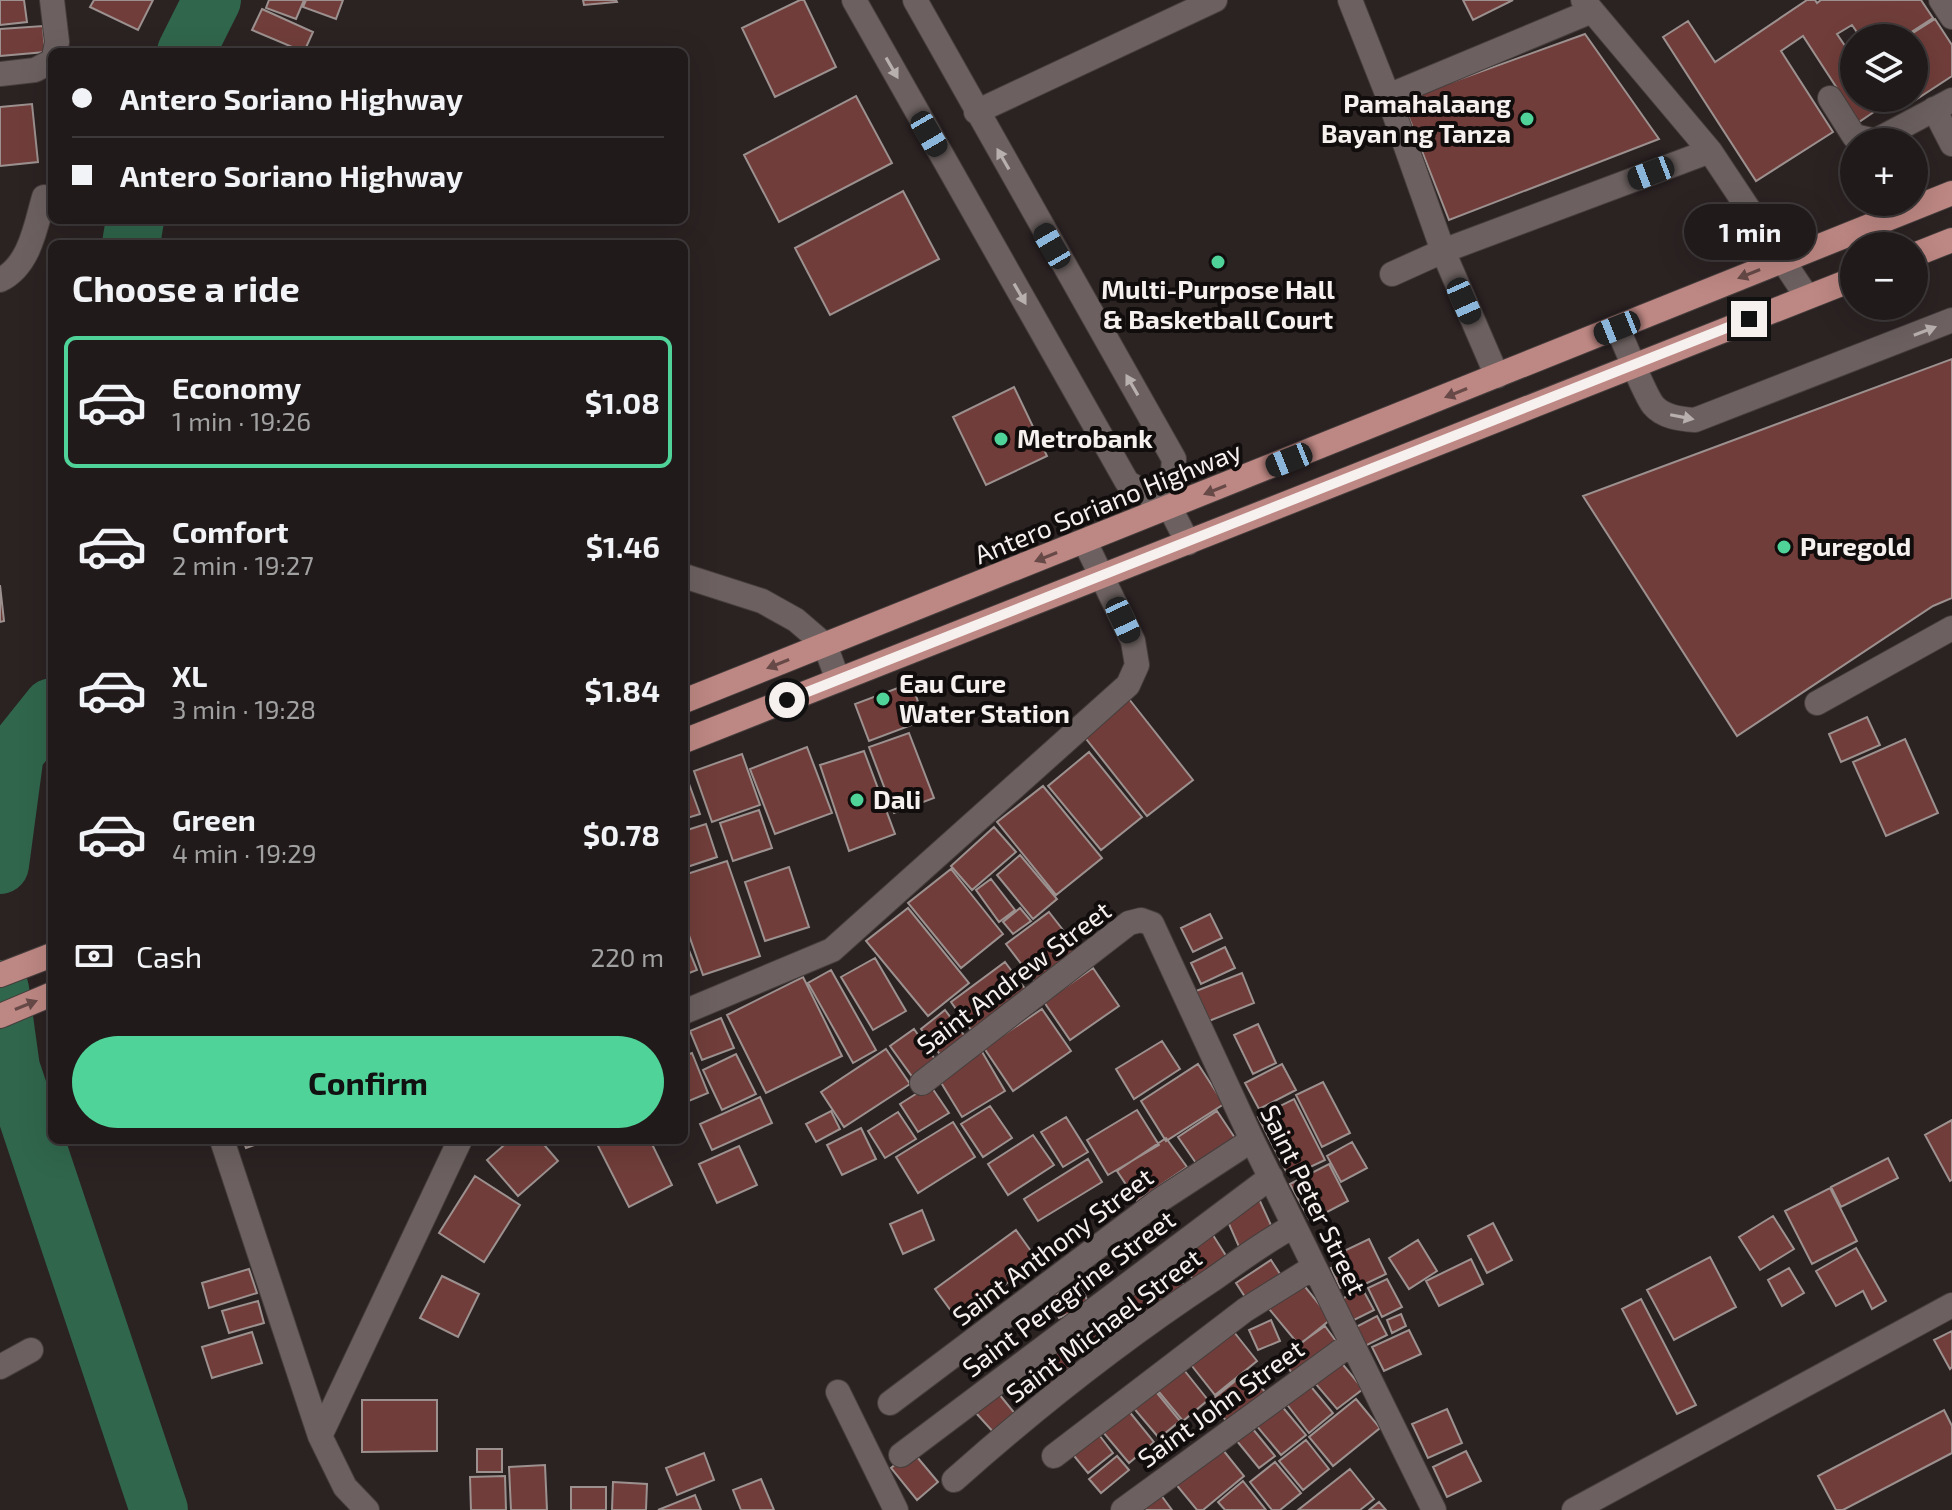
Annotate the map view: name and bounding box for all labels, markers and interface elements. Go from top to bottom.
map controls [1840,24,1928,320]
button: layers [1840,24,1928,112]
one-way arrow [885,57,899,79]
text: Antero Soriano Highway [120,80,463,116]
place label: Pamahalaang Bayan ng Tanza [1321,87,1511,149]
car [907,107,951,161]
marker: Pamahalaang Bayan ng Tanza [1518,110,1536,128]
button: + [1840,128,1928,216]
one-way arrow [996,148,1010,171]
car [1624,153,1678,193]
text: Antero Soriano Highway [120,157,463,193]
callout: 1 min [1683,203,1815,259]
text: 1 min [1719,216,1781,247]
car [1030,219,1074,273]
button: − [1840,232,1928,320]
marker: Multi-Purpose Hall & Basketball Court [1209,253,1227,271]
text: Choose a ride [72,266,300,309]
one-way arrow [1737,268,1761,281]
place label: Multi-Purpose Hall & Basketball Court [1101,273,1335,334]
car [1443,274,1485,328]
one-way arrow [1013,283,1027,305]
route end [1731,301,1767,337]
car [1590,308,1644,348]
one-way arrow [1913,324,1937,337]
icon: car [76,366,148,438]
text: Economy [172,369,301,405]
one-way arrow [1125,374,1139,397]
text: $1.08 [585,384,660,420]
one-way arrow [1445,386,1468,399]
text: 1 min · 19:26 [172,405,311,436]
one-way arrow [1670,412,1695,424]
place label: Metrobank [1017,422,1153,453]
marker: Metrobank [992,430,1010,448]
street label: Antero Soriano Highway [970,434,1245,569]
car [1262,440,1316,480]
one-way arrow [1203,484,1227,497]
icon: car [76,510,148,582]
text: Comfort [172,513,289,549]
text: $1.46 [586,528,660,564]
place label: Puregold [1800,530,1911,561]
marker: Puregold [1775,538,1793,556]
text: 2 min · 19:27 [172,549,314,580]
one-way arrow [1034,551,1058,564]
car [1102,593,1144,647]
icon: car [76,654,148,726]
text: XL [172,657,207,693]
one-way arrow [766,658,790,671]
place label: Eau Cure Water Station [899,667,1070,728]
text: $1.84 [585,672,660,708]
route start [769,682,805,718]
marker: Eau Cure Water Station [874,690,892,708]
text: 3 min · 19:28 [172,693,316,724]
place label: Dali [873,783,921,814]
marker: Dali [848,791,866,809]
icon: car [76,798,148,870]
text: Green [172,801,256,837]
text: $0.78 [583,816,660,852]
text: 4 min · 19:29 [172,837,317,868]
street label: Saint Andrew Street [910,894,1116,1060]
icon: cash [72,934,116,978]
text: Cash [136,938,202,974]
text: 220 m [591,941,664,972]
one-way arrow [14,999,38,1012]
button: Confirm [72,1036,664,1128]
street label: Saint Peter Street [1255,1099,1374,1299]
street label: Saint Anthony Street [946,1160,1158,1331]
street label: Saint Peregrine Street [956,1203,1180,1383]
street label: Saint Michael Street [999,1241,1207,1408]
street label: Saint John Street [1131,1332,1309,1473]

